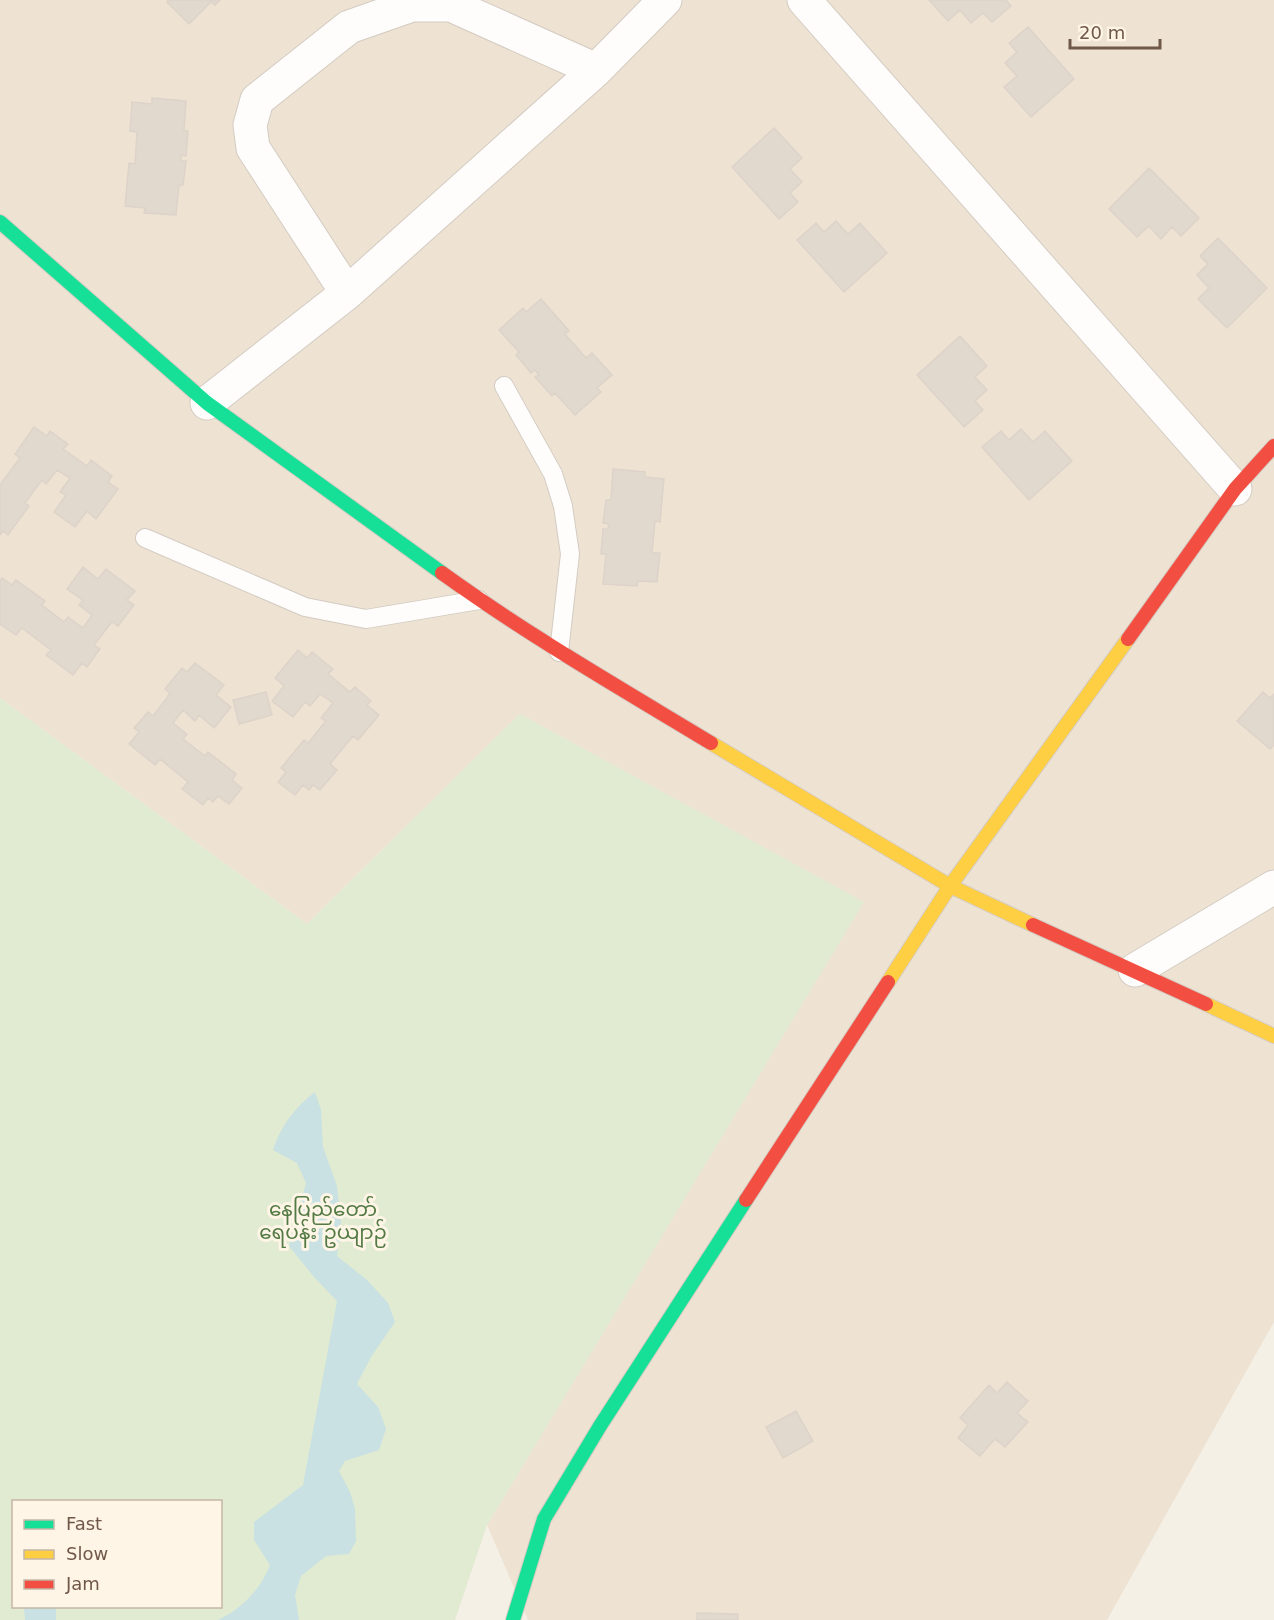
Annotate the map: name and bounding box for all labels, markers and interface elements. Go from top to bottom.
scale bar [1070,12,1160,50]
text: 20 m [1079,22,1125,43]
park label: နေပြည်တော် ရေပန်း ဥယျာဉ် [259,1195,387,1248]
legend [12,1500,222,1608]
text: Fast [66,1513,102,1534]
text: Slow [66,1543,108,1564]
text: Jam [65,1573,100,1594]

